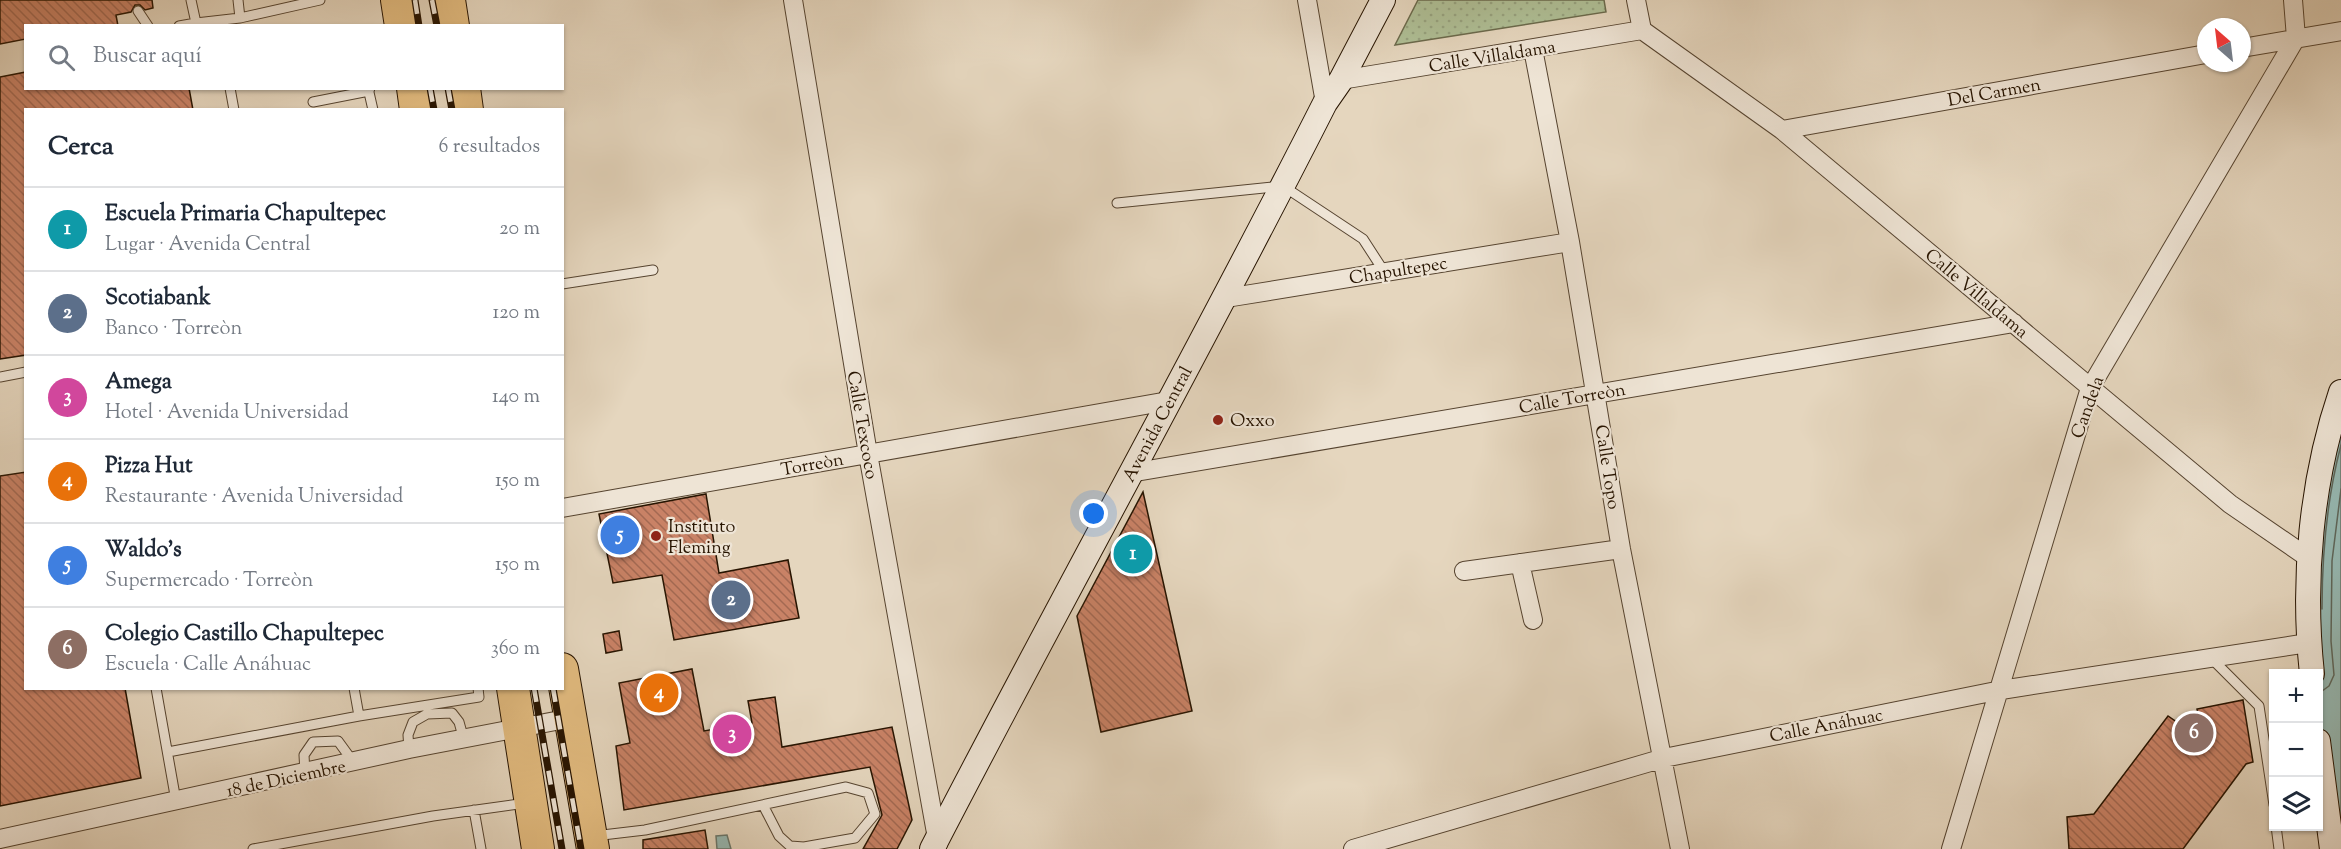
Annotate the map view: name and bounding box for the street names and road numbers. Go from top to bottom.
street label: Calle Villaldama [1427,35,1558,81]
street label: Del Carmen [1946,73,2043,115]
street label: Calle Villaldama [1918,243,2033,346]
street label: Chapultepec [1347,251,1449,293]
street label: Avenida Central [1117,362,1200,488]
street label: Calle Texcoco [839,369,883,482]
street label: Candela [2066,373,2112,442]
street label: Calle Torreòn [1517,378,1628,422]
street label: Calle Topo [1587,423,1626,512]
street label: Torreòn [779,448,846,484]
street label: Calle Anáhuac [1767,703,1885,751]
street label: 18 de Diciembre [224,755,349,805]

